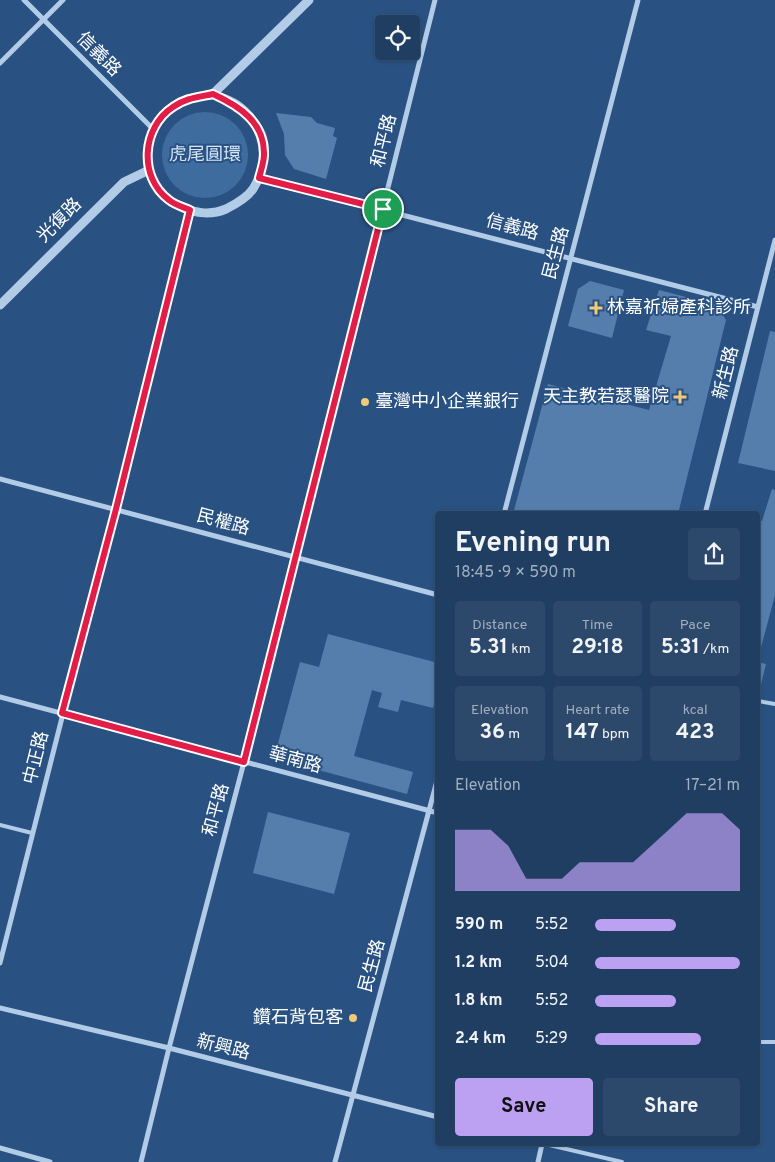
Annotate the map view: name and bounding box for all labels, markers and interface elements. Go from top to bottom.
map controls [375,15,420,60]
button: locate [375,15,420,60]
street label: 信義路 [71,28,125,82]
street label: 和平路 [367,112,403,170]
park label: 虎尾圓環 [169,144,241,167]
pin [362,188,404,230]
street label: 光復路 [33,194,87,248]
icon: arrive [369,195,397,223]
street label: 信義路 [483,210,541,246]
street label: 民生路 [539,224,575,282]
place label: 林嘉祈婦產科診所 [607,297,751,320]
marker: 林嘉祈婦產科診所 [589,301,603,315]
street label: 新生路 [709,344,745,402]
place label: 天主教若瑟醫院 [543,386,669,409]
marker: 天主教若瑟醫院 [673,390,687,404]
place label: 臺灣中小企業銀行 [375,391,519,414]
marker: 臺灣中小企業銀行 [359,396,371,408]
street label: 民權路 [194,505,252,541]
text: Evening run [455,526,611,562]
button: share [688,528,740,580]
text: 18:45 · 9 × 590 m [455,563,576,583]
text: Distance [472,617,527,634]
text: Time [582,617,613,634]
text: Pace [680,617,711,634]
text: 5.31 [469,634,508,661]
text: 29:18 [571,634,624,661]
text: 5:31 [661,634,700,661]
text: km [508,641,531,658]
text: /km [700,641,729,658]
text: Elevation [471,702,529,719]
text: Heart rate [565,702,630,719]
text: kcal [683,702,708,719]
text: 36 [480,719,505,746]
text: 147 [565,719,599,746]
text: 423 [676,719,715,746]
text: m [505,726,520,743]
text: bpm [599,726,629,743]
street label: 中正路 [19,729,55,787]
street label: 華南路 [266,743,324,779]
text: Elevation [455,776,521,796]
text: 17–21 m [685,776,740,796]
street label: 和平路 [199,781,235,839]
text: 590 m [455,915,503,935]
text: 5:52 [535,915,568,935]
street label: 民生路 [355,937,391,995]
text: 1.2 km [455,953,502,973]
text: 5:04 [535,953,569,973]
text: 1.8 km [455,991,502,1011]
text: 5:52 [535,991,568,1011]
place label: 鑽石背包客 [253,1007,343,1030]
marker: 鑽石背包客 [347,1012,359,1024]
text: 2.4 km [455,1029,506,1049]
text: 5:29 [535,1029,568,1049]
street label: 新興路 [194,1030,252,1066]
button: Save [455,1078,593,1136]
button: Share [603,1078,740,1136]

